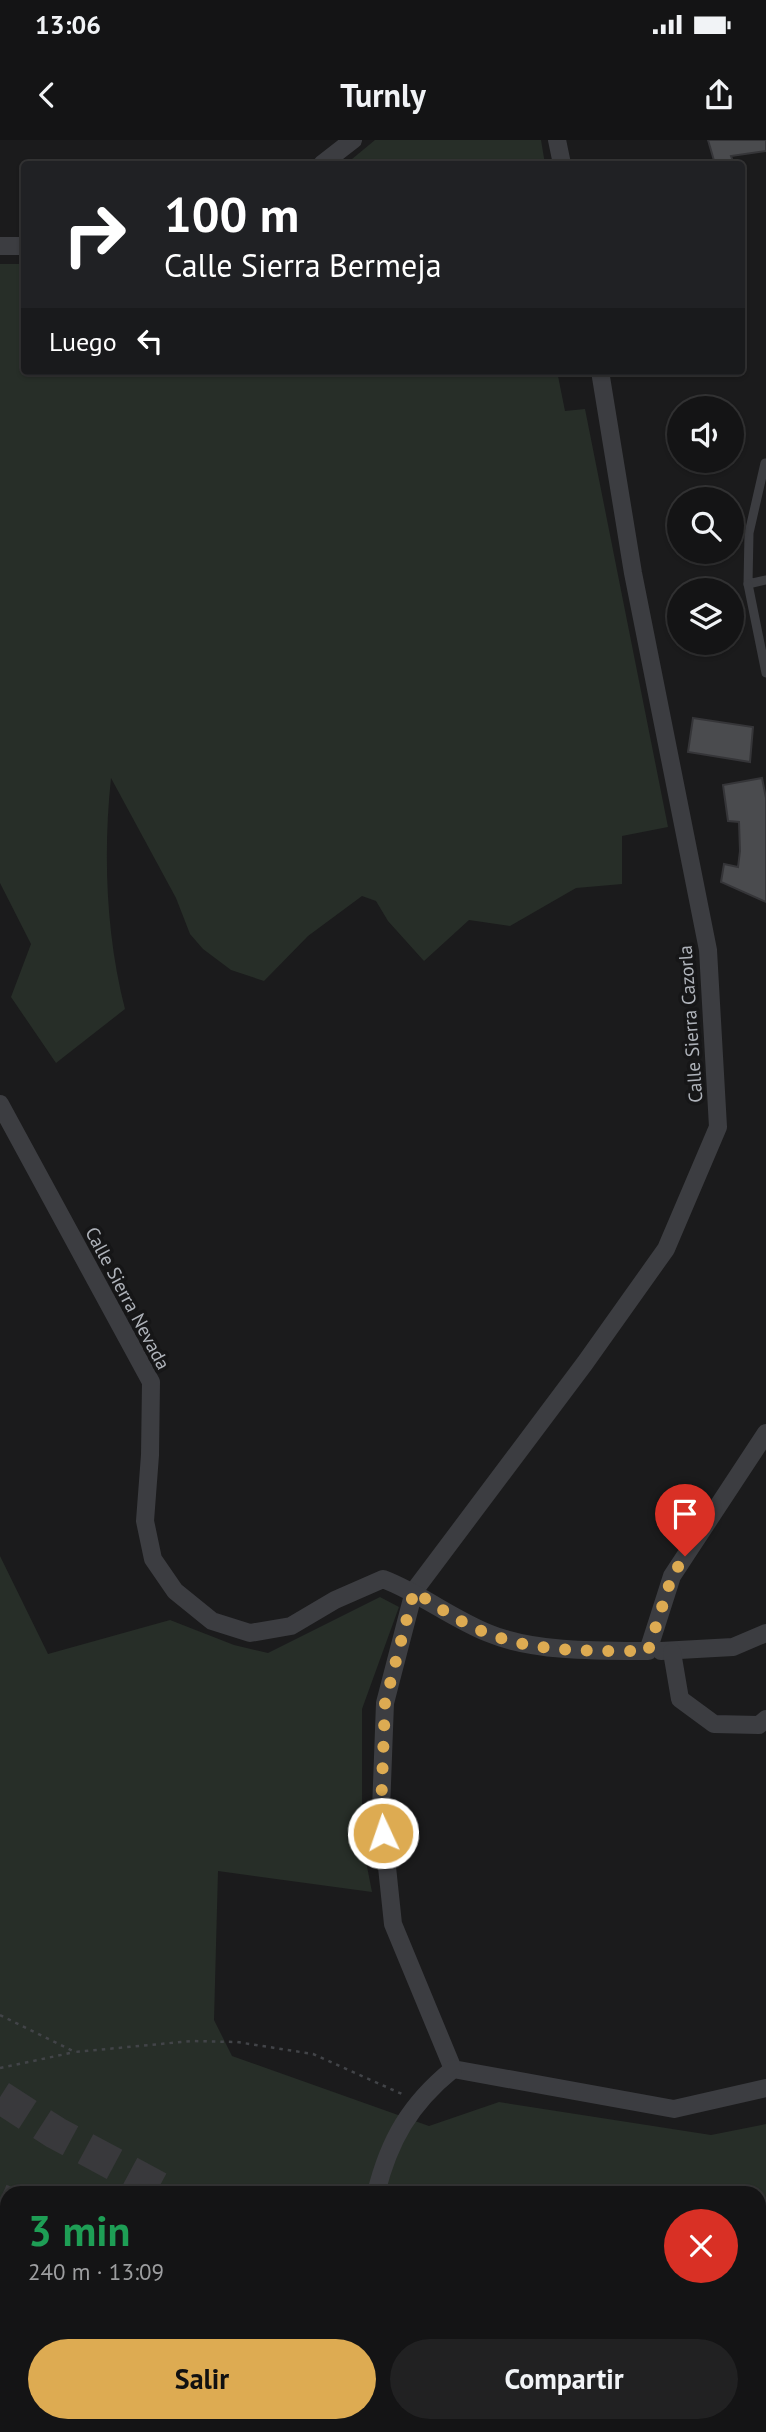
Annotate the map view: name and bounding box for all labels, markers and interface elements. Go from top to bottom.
text: 13:06 [35,8,101,41]
text: Turnly [340,74,426,116]
icon: back [28,76,66,114]
icon: share [700,76,738,114]
text: 100 m [164,182,299,246]
icon: right [49,189,140,280]
text: Calle Sierra Bermeja [164,244,442,286]
icon: left [131,322,169,360]
text: Luego [49,325,117,358]
map controls [667,396,744,655]
button: sound [667,396,744,473]
button: search [667,487,744,564]
button: layers [667,578,744,655]
street label: Calle Sierra Cazorla [673,944,707,1104]
street label: Calle Sierra Nevada [80,1222,176,1374]
pin [655,1484,715,1556]
icon: arrive [666,1495,704,1533]
position arrow [346,1796,420,1870]
text: 3 min [28,2203,130,2258]
button: close [664,2209,738,2283]
text: 240 m · 13:09 [28,2257,164,2286]
button: Salir [28,2339,376,2419]
button: Compartir [390,2339,738,2419]

